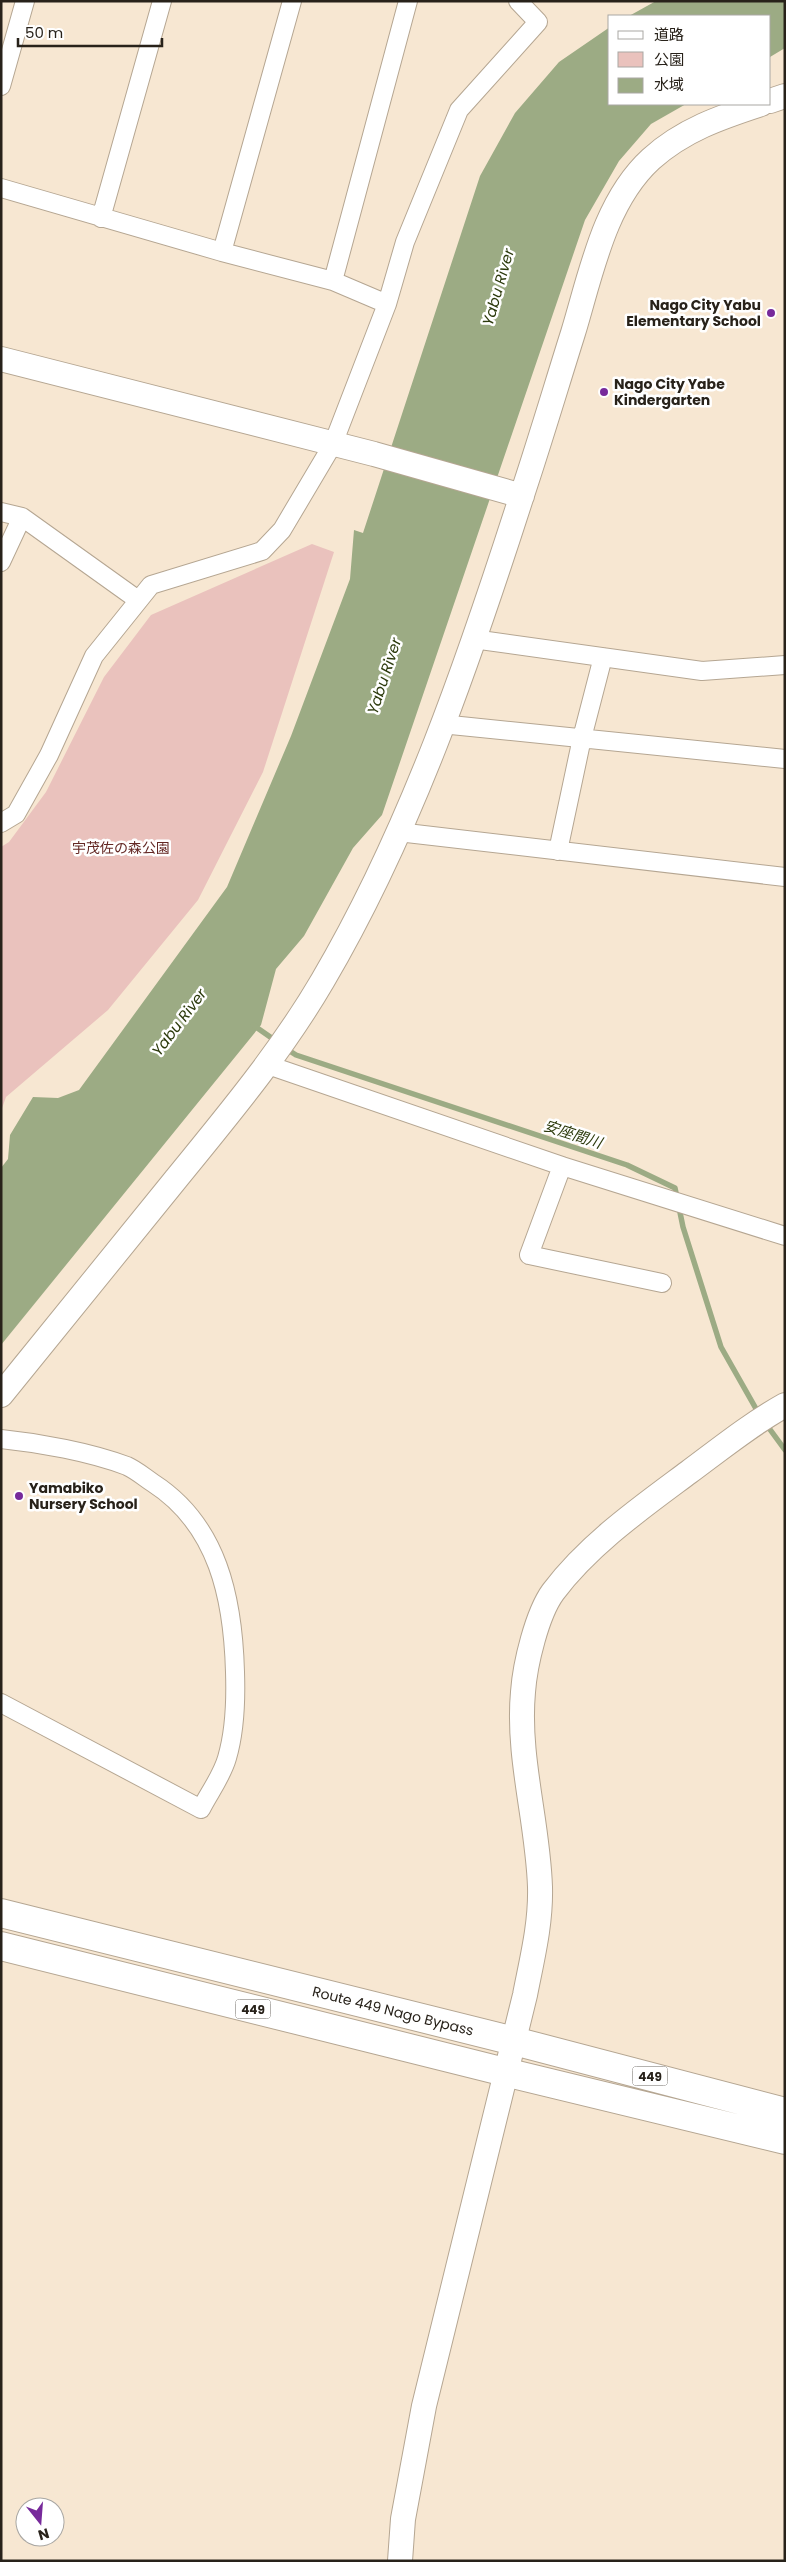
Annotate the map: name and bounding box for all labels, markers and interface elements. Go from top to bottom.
scale bar [18,15,161,47]
legend [608,15,771,105]
text: 50 m [25,22,63,43]
text: 道路 [654,24,684,45]
text: 公園 [654,49,684,70]
text: 水域 [654,74,684,95]
water label: Yabu River [477,246,519,328]
place label: Nago City Yabu Elementary School [626,295,761,331]
marker: Nago City Yabu Elementary School [765,307,777,319]
place label: Nago City Yabe Kindergarten [614,374,725,410]
marker: Nago City Yabe Kindergarten [598,386,610,398]
water label: Yabu River [362,635,406,717]
park label: 宇茂佐の森公園 [72,838,170,858]
water label: Yabu River [147,984,211,1060]
water label: 安座間川 [541,1115,607,1154]
place label: Yamabiko Nursery School [29,1478,138,1514]
marker: Yamabiko Nursery School [13,1490,25,1502]
street label: Route 449 Nago Bypass [310,1981,476,2041]
road number: 449 [236,2000,270,2018]
road number: 449 [632,2066,668,2086]
north arrow [15,2497,65,2547]
text: N [36,2523,52,2546]

